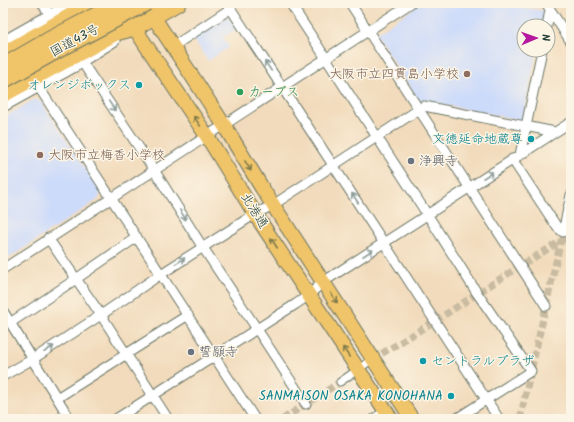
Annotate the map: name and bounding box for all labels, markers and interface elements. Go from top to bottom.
north arrow [516,18,556,58]
street label: 国道43号 [46,19,104,63]
text: N [536,34,554,42]
one-way arrow [264,61,272,72]
place label: 大阪市立四貫島小学校 [329,64,459,85]
marker: 大阪市立四貫島小学校 [462,69,472,79]
place label: オレンジボックス [27,75,131,96]
marker: オレンジボックス [134,80,144,90]
place label: カーブス [248,82,299,103]
marker: カーブス [235,87,245,97]
one-way arrow [107,101,116,112]
one-way arrow [193,116,201,127]
place label: 文徳延命地蔵尊 [432,129,523,150]
marker: 文徳延命地蔵尊 [526,134,536,144]
place label: 大阪市立梅香小学校 [48,145,165,166]
marker: 大阪市立梅香小学校 [35,150,45,160]
place label: 浄興寺 [419,151,458,172]
marker: 浄興寺 [406,156,416,166]
one-way arrow [245,160,253,172]
one-way arrow [483,171,494,179]
street label: 北港通 [235,189,273,233]
one-way arrow [351,193,359,204]
one-way arrow [179,209,187,221]
one-way arrow [270,237,278,249]
one-way arrow [362,249,374,257]
one-way arrow [174,257,186,265]
one-way arrow [330,292,338,303]
place label: 誓願寺 [199,342,238,363]
one-way arrow [43,345,54,353]
marker: 誓願寺 [186,347,196,357]
one-way arrow [342,347,350,358]
place label: セントラルプラザ [431,351,534,372]
marker: セントラルプラザ [418,356,428,366]
place label: SANMAISON OSAKA KONOHANA [259,386,443,407]
marker: SANMAISON OSAKA KONOHANA [446,391,456,401]

